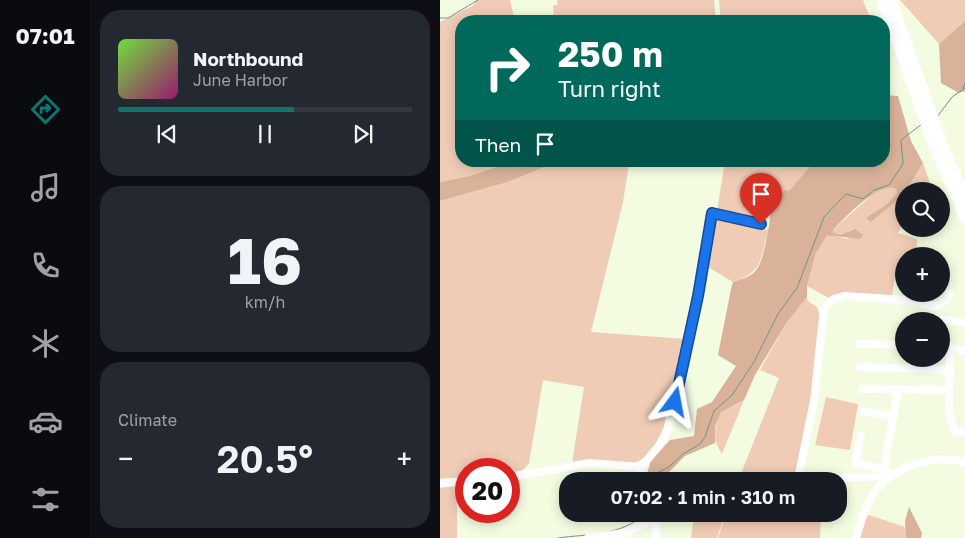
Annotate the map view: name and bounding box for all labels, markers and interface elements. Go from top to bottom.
text: 07:01 [16,22,74,49]
text: 250 m [558,33,663,75]
icon: right [475,35,540,100]
text: Northbound [193,47,303,70]
text: June Harbor [193,70,288,90]
text: Turn right [558,75,661,102]
icon: directions [28,92,63,127]
icon: previous [153,120,181,148]
icon: pause [251,120,279,148]
icon: next [349,120,377,148]
icon: arrive [531,130,559,158]
text: Then [475,133,521,156]
icon: music [28,170,63,205]
pin [740,173,782,224]
icon: arrive [747,180,775,208]
map controls [895,182,950,367]
button: search [895,182,950,237]
text: 16 [228,220,302,298]
button: + [895,247,950,302]
icon: phone [28,248,63,283]
text: km/h [245,292,285,312]
button: − [895,312,950,367]
icon: climate [28,326,63,361]
position arrow [648,375,700,427]
icon: car [28,404,63,439]
text: Climate [118,410,177,430]
text: 20.5° [217,436,313,481]
text: − [118,442,133,475]
text: + [397,442,412,475]
speed limit sign: 20 [455,458,520,523]
icon: filters [28,482,63,517]
text: 07:02 · 1 min · 310 m [611,485,795,508]

